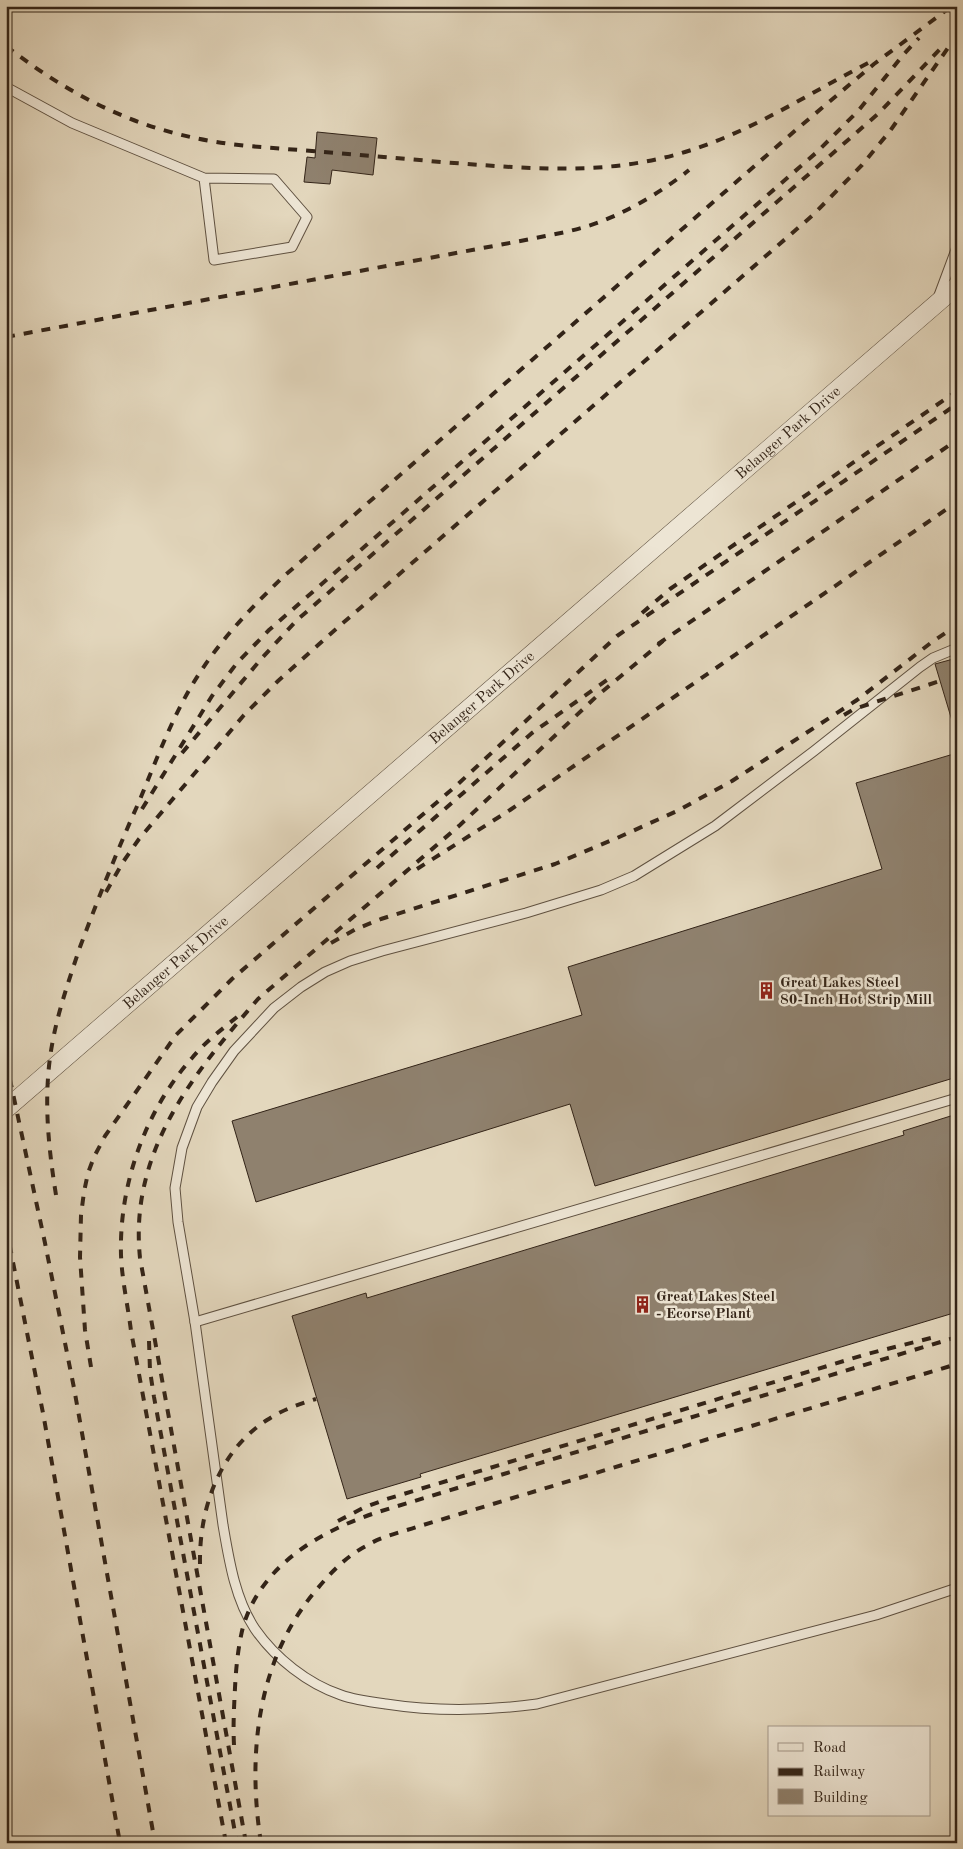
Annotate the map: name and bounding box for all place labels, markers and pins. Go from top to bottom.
place label: Great Lakes Steel 80-Inch Hot Strip Mill [780,976,933,1008]
building icon: Great Lakes Steel 80-Inch Hot Strip Mill [756,981,776,1001]
place label: Great Lakes Steel - Ecorse Plant [656,1290,775,1322]
building icon: Great Lakes Steel - Ecorse Plant [632,1295,652,1315]

